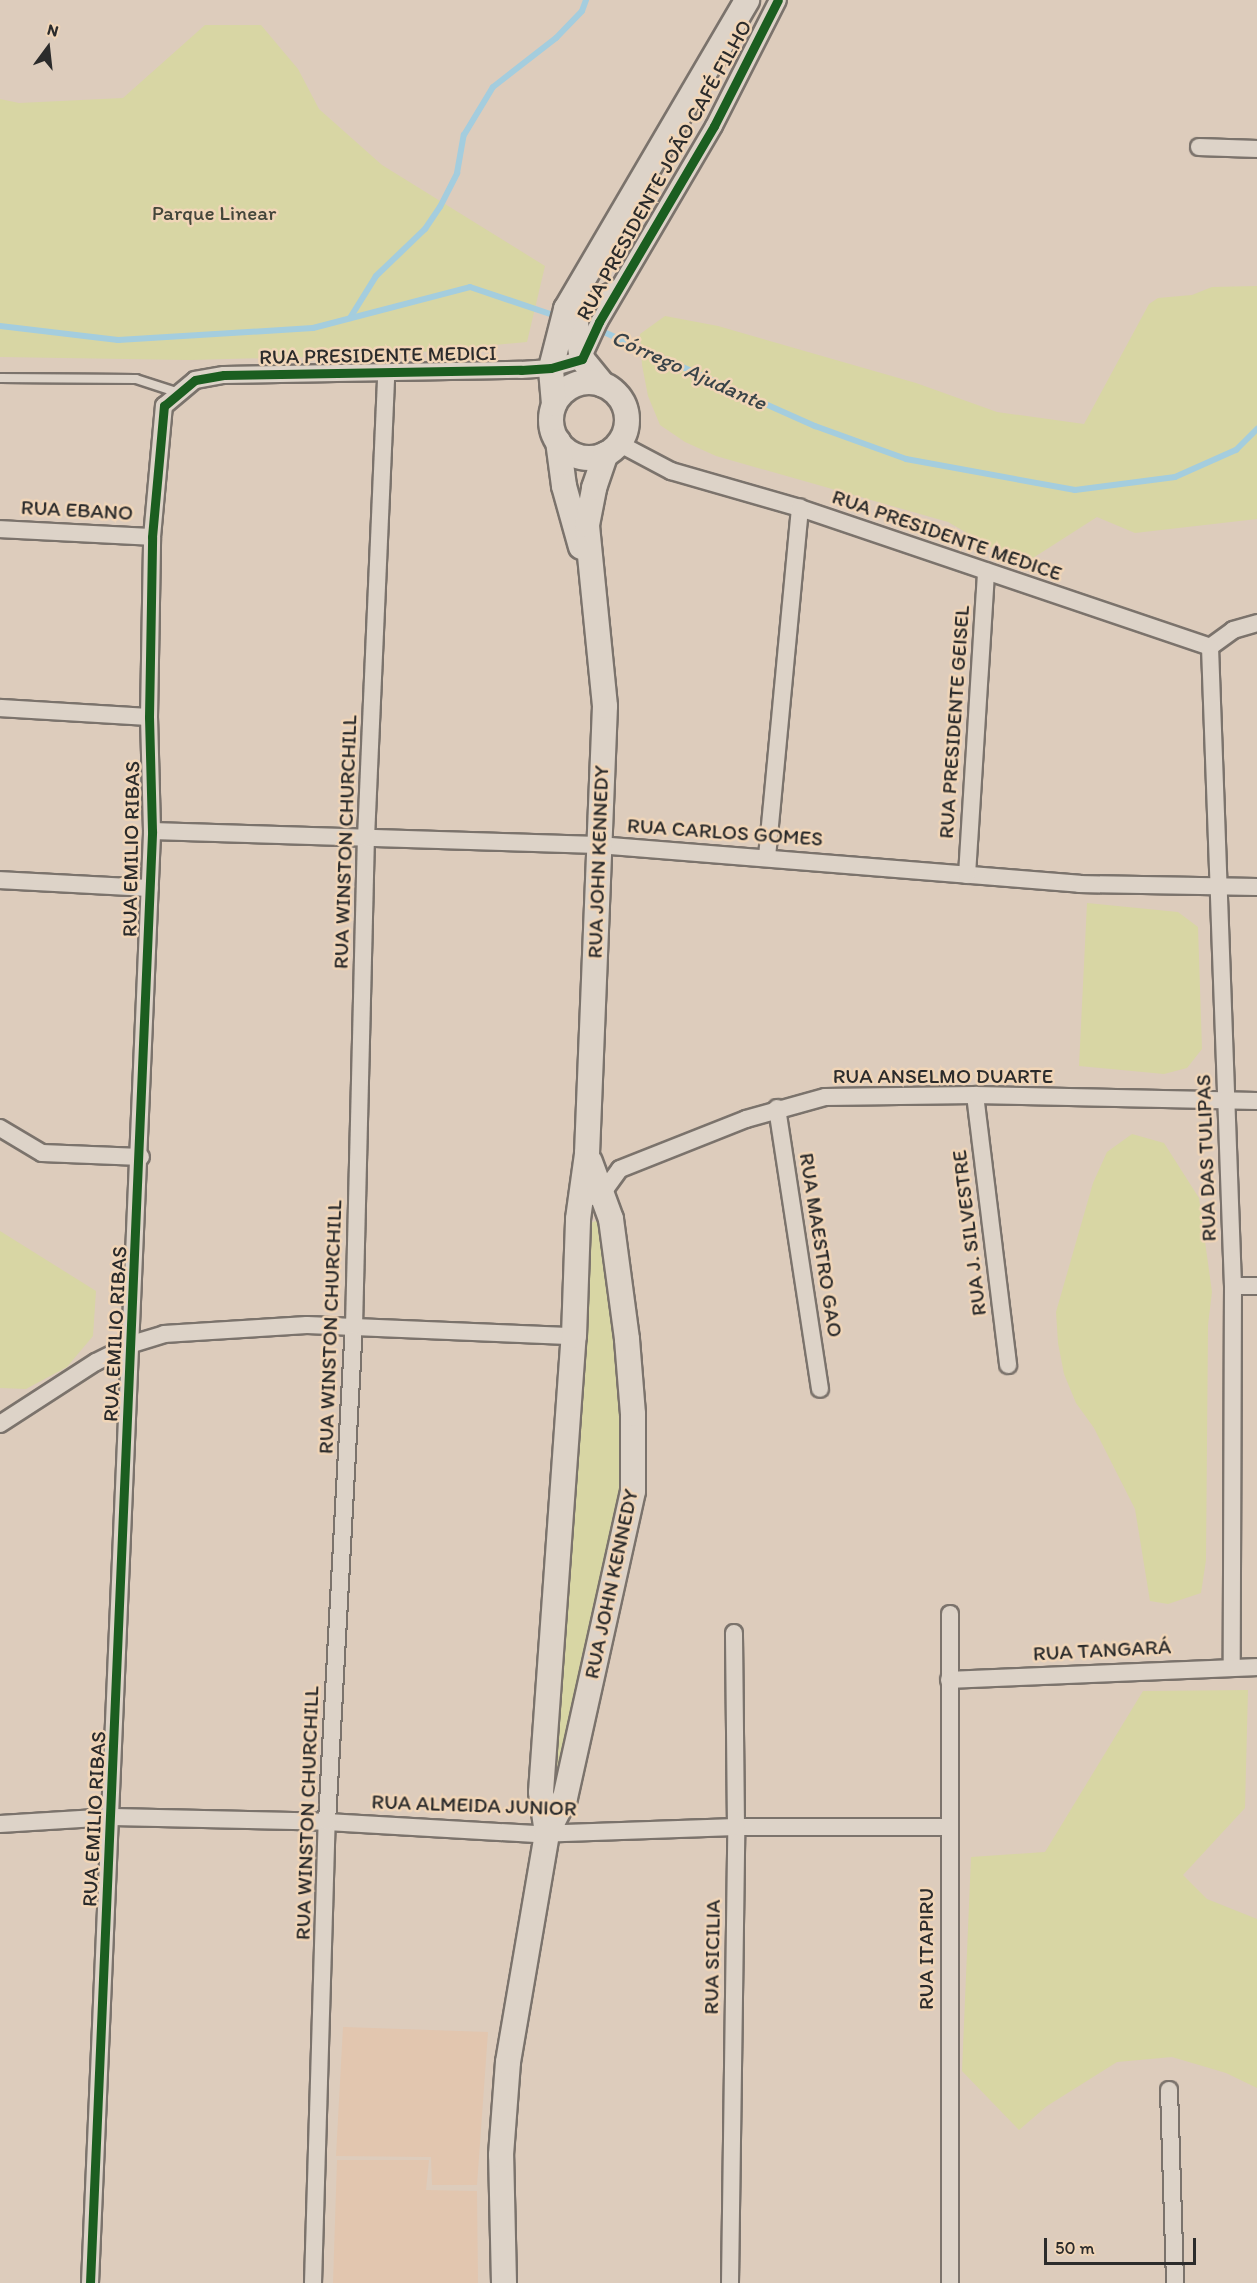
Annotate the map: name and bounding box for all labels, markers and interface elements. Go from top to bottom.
street label: RUA PRESIDENTE JOÃO CAFÉ FILHO [571,16,757,324]
north arrow [18,18,78,78]
text: N [45,20,60,41]
park label: Parque Linear [152,200,276,226]
water label: Córrego Ajudante [608,324,770,416]
street label: RUA PRESIDENTE MEDICI [260,340,496,370]
street label: RUA PRESIDENTE MEDICE [830,484,1064,586]
street label: RUA EBANO [20,494,134,526]
street label: RUA PRESIDENTE GEISEL [933,605,975,839]
street label: RUA WINSTON CHURCHILL [328,716,362,968]
street label: RUA EMILIO RIBAS [117,761,145,937]
street label: RUA JOHN KENNEDY [582,764,614,960]
street label: RUA CARLOS GOMES [626,813,824,851]
street label: RUA ANSELMO DUARTE [833,1063,1053,1089]
street label: RUA DAS TULIPAS [1190,1074,1222,1242]
street label: RUA J. SILVESTRE [946,1148,992,1318]
street label: RUA MAESTRO GAO [794,1151,848,1339]
street label: RUA WINSTON CHURCHILL [313,1201,347,1453]
street label: RUA EMILIO RIBAS [98,1246,132,1422]
street label: RUA JOHN KENNEDY [578,1486,644,1682]
street label: RUA TANGARÁ [1033,1634,1171,1666]
street label: RUA WINSTON CHURCHILL [290,1687,324,1939]
street label: RUA EMILIO RIBAS [77,1731,111,1907]
street label: RUA ALMEIDA JUNIOR [369,1789,579,1821]
street label: RUA ITAPIRU [913,1887,939,2011]
street label: RUA SICILIA [698,1899,726,2015]
scale bar [1047,2226,1198,2264]
text: 50 m [1055,2237,1095,2259]

